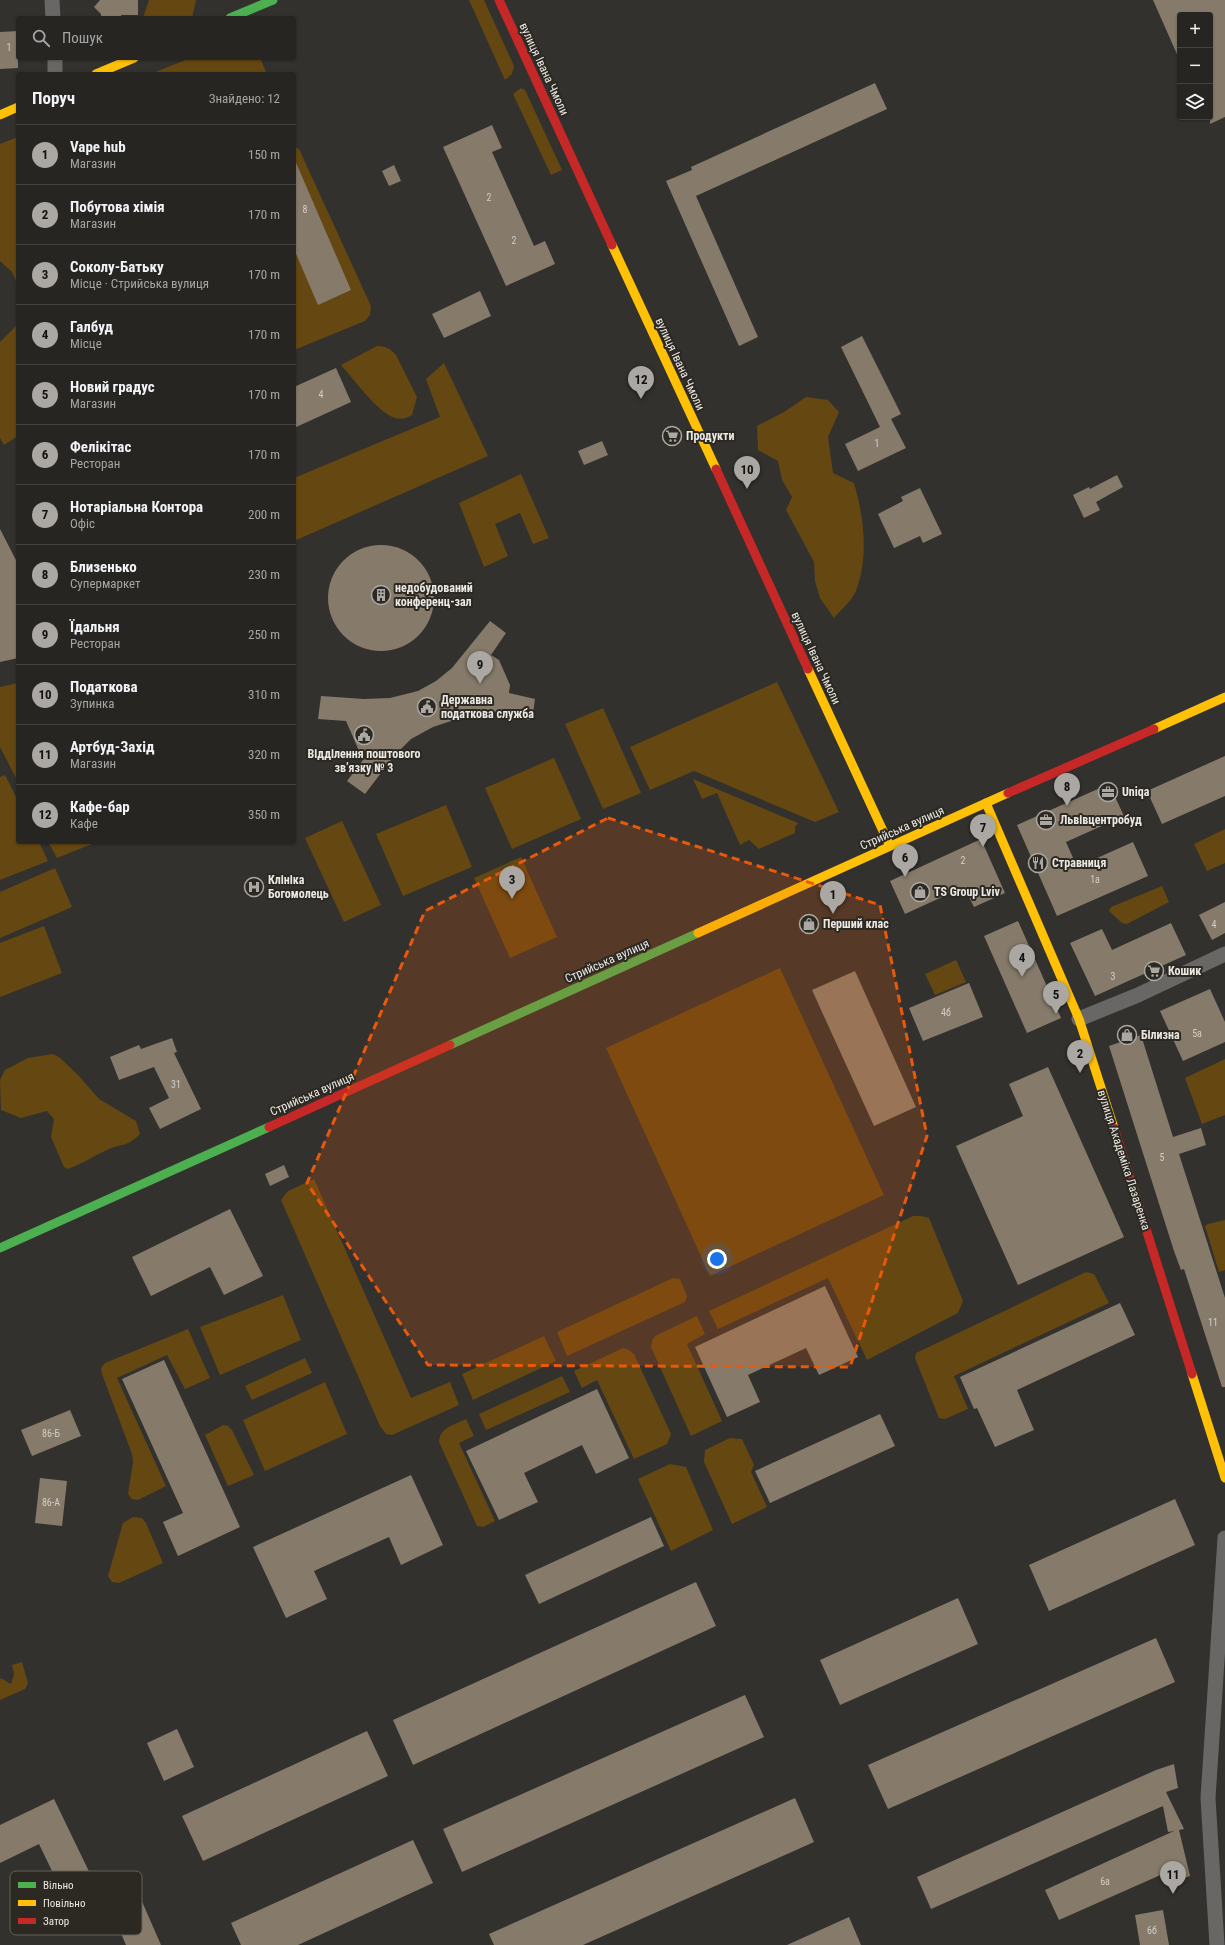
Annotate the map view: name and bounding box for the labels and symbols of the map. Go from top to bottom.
street label: вулиця Івана Чмоли [516,21,572,117]
house number: 1 [7,42,11,53]
house number: 2 [487,192,492,203]
house number: 8 [303,204,308,215]
house number: 2 [512,235,517,246]
street label: вулиця Івана Чмоли [652,316,708,412]
pin: 12 [628,366,654,399]
house number: 4 [319,389,324,400]
supermarket icon: Продукти [661,425,683,447]
place label: Продукти [686,429,734,443]
house number: 1 [875,438,879,449]
pin: 10 [734,456,760,489]
place label: недобудований конференц-зал [395,581,473,609]
building icon: недобудований конференц-зал [370,584,392,606]
street label: вулиця Івана Чмоли [788,610,844,706]
pin: 9 [467,651,493,684]
place label: Державна податкова служба [441,693,534,721]
public building icon: Державна податкова служба [416,696,438,718]
public building icon: Відділення поштового зв’язку № 3 [353,724,375,746]
place label: Відділення поштового зв’язку № 3 [308,747,421,775]
pin: 8 [1054,773,1080,806]
office icon: Uniqa [1097,781,1119,803]
place label: Uniqa [1122,785,1150,799]
street label: Стрийська вулиця [858,803,946,853]
office icon: Львівцентробуд [1035,809,1057,831]
place label: Львівцентробуд [1060,813,1142,827]
pin: 7 [970,814,996,847]
pin: 6 [892,844,918,877]
restaurant icon: Стравниця [1027,852,1049,874]
house number: 2 [961,855,966,866]
place label: Стравниця [1052,856,1106,870]
pin: 3 [499,866,525,899]
place label: Клініка Богомолець [268,873,329,901]
house number: 1а [1090,874,1100,885]
hospital icon: Клініка Богомолець [243,876,265,898]
pin: 1 [820,881,846,914]
shop icon: TS Group Lviv [909,881,931,903]
place label: TS Group Lviv [934,885,1000,899]
shop icon: Перший клас [798,913,820,935]
place label: Перший клас [823,917,889,931]
house number: 4 [1212,919,1217,930]
street label: Стрийська вулиця [563,936,651,986]
pin: 4 [1009,944,1035,977]
supermarket icon: Кошик [1143,960,1165,982]
place label: Кошик [1168,964,1201,978]
house number: 3 [1111,971,1116,982]
pin: 5 [1043,981,1069,1014]
house number: 4б [941,1007,951,1018]
shop icon: Білизна [1116,1024,1138,1046]
place label: Білизна [1141,1028,1180,1042]
house number: 5а [1192,1028,1202,1039]
pin: 2 [1067,1040,1093,1073]
street label: Стрийська вулиця [268,1069,356,1119]
house number: 31 [171,1079,181,1090]
street label: вулиця Академіка Лазаренка [1095,1088,1153,1232]
house number: 5 [1160,1152,1165,1163]
your location [707,1249,727,1269]
house number: 11 [1208,1317,1218,1328]
house number: 86-Б [42,1428,60,1439]
house number: 86-А [42,1497,60,1508]
pin: 11 [1160,1861,1186,1894]
legend [10,1871,142,1935]
house number: 6а [1100,1876,1110,1887]
text: Вільно [43,1879,74,1892]
text: Повільно [43,1897,86,1910]
text: Затор [43,1915,69,1928]
house number: 6б [1147,1925,1157,1936]

